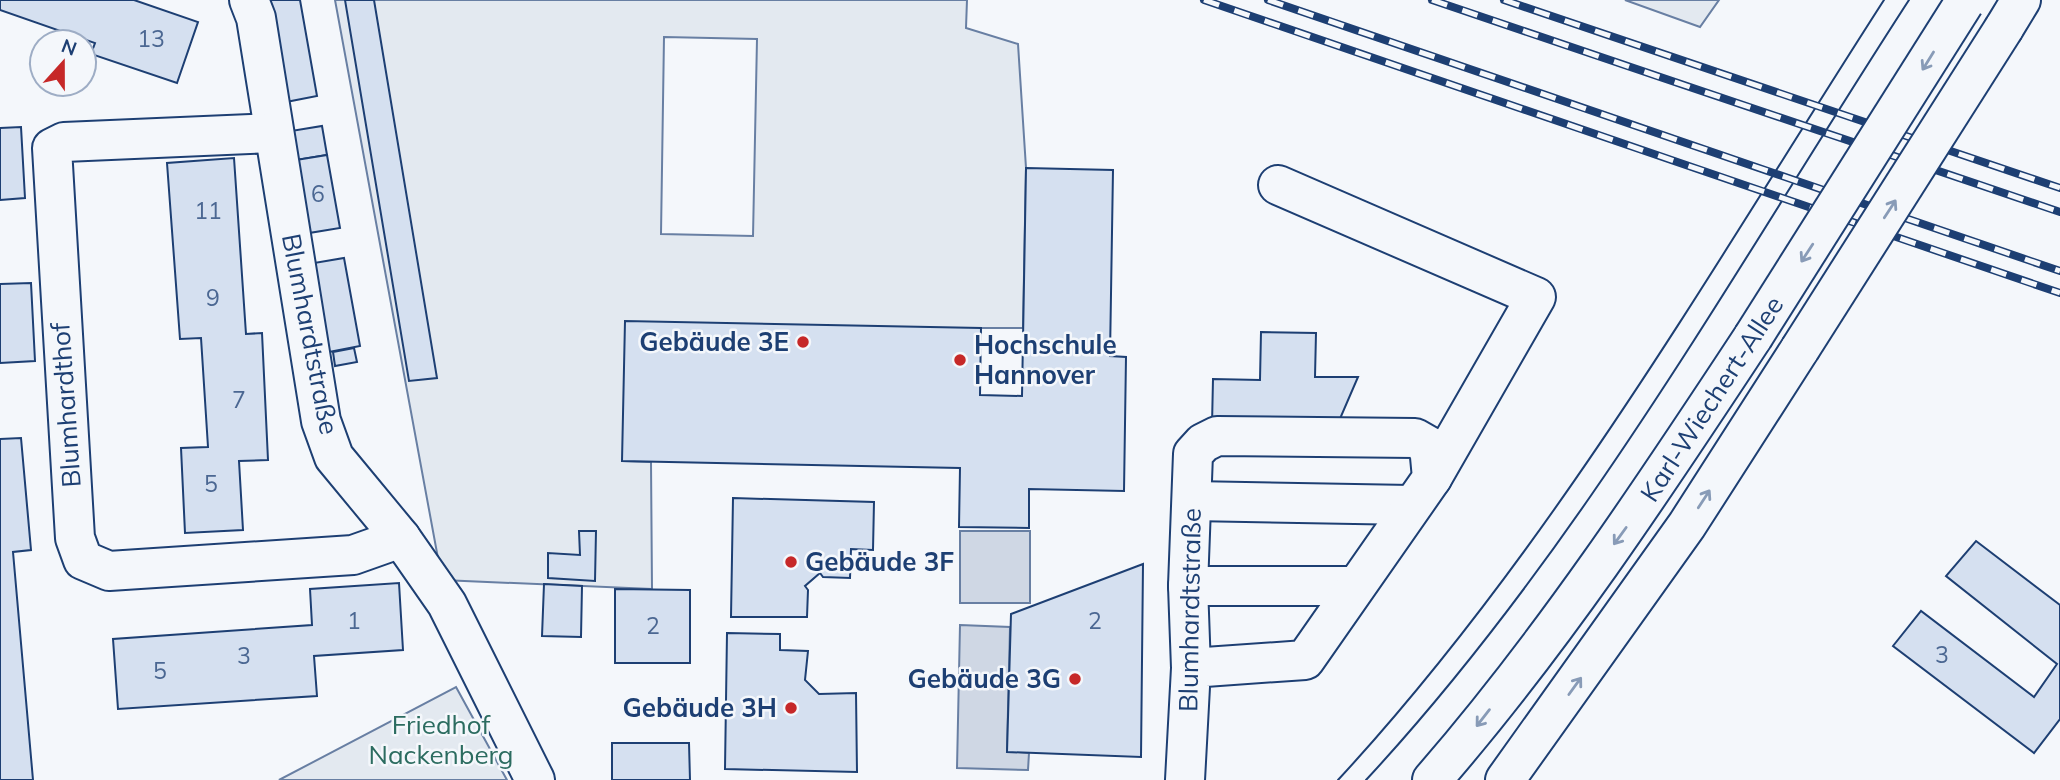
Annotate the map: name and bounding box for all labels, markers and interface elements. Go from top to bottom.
house number: 13 [137,24,165,53]
north arrow [28,28,98,98]
text: N [58,33,80,61]
one-way arrow [1921,51,1936,70]
house number: 6 [311,179,325,208]
house number: 11 [194,196,222,225]
one-way arrow [1882,200,1897,219]
street label: Blumhardtstraße [275,231,346,437]
one-way arrow [1799,243,1814,262]
house number: 9 [206,283,220,312]
street label: Karl-Wiechert-Allee [1633,290,1790,508]
street label: Blumhardthof [43,320,88,489]
place label: Gebäude 3E [639,325,789,358]
place label: Hochschule Hannover [974,328,1117,391]
marker: Gebäude 3E [795,334,811,350]
marker: Hochschule Hannover [952,352,968,368]
house number: 7 [232,385,246,414]
house number: 5 [204,469,218,498]
one-way arrow [1697,489,1711,509]
street label: Blumhardtstraße [1171,508,1208,712]
one-way arrow [1613,526,1627,545]
place label: Gebäude 3F [805,545,954,578]
marker: Gebäude 3F [783,554,799,570]
house number: 1 [347,606,361,635]
house number: 2 [1088,606,1102,635]
house number: 2 [646,611,660,640]
house number: 3 [1935,640,1949,669]
house number: 3 [237,641,251,670]
house number: 5 [153,656,167,685]
place label: Gebäude 3G [907,662,1061,695]
marker: Gebäude 3G [1067,671,1083,687]
one-way arrow [1568,677,1582,696]
place label: Gebäude 3H [623,691,777,724]
marker: Gebäude 3H [783,700,799,716]
park label: Friedhof Nackenberg [368,708,514,771]
one-way arrow [1476,708,1491,727]

